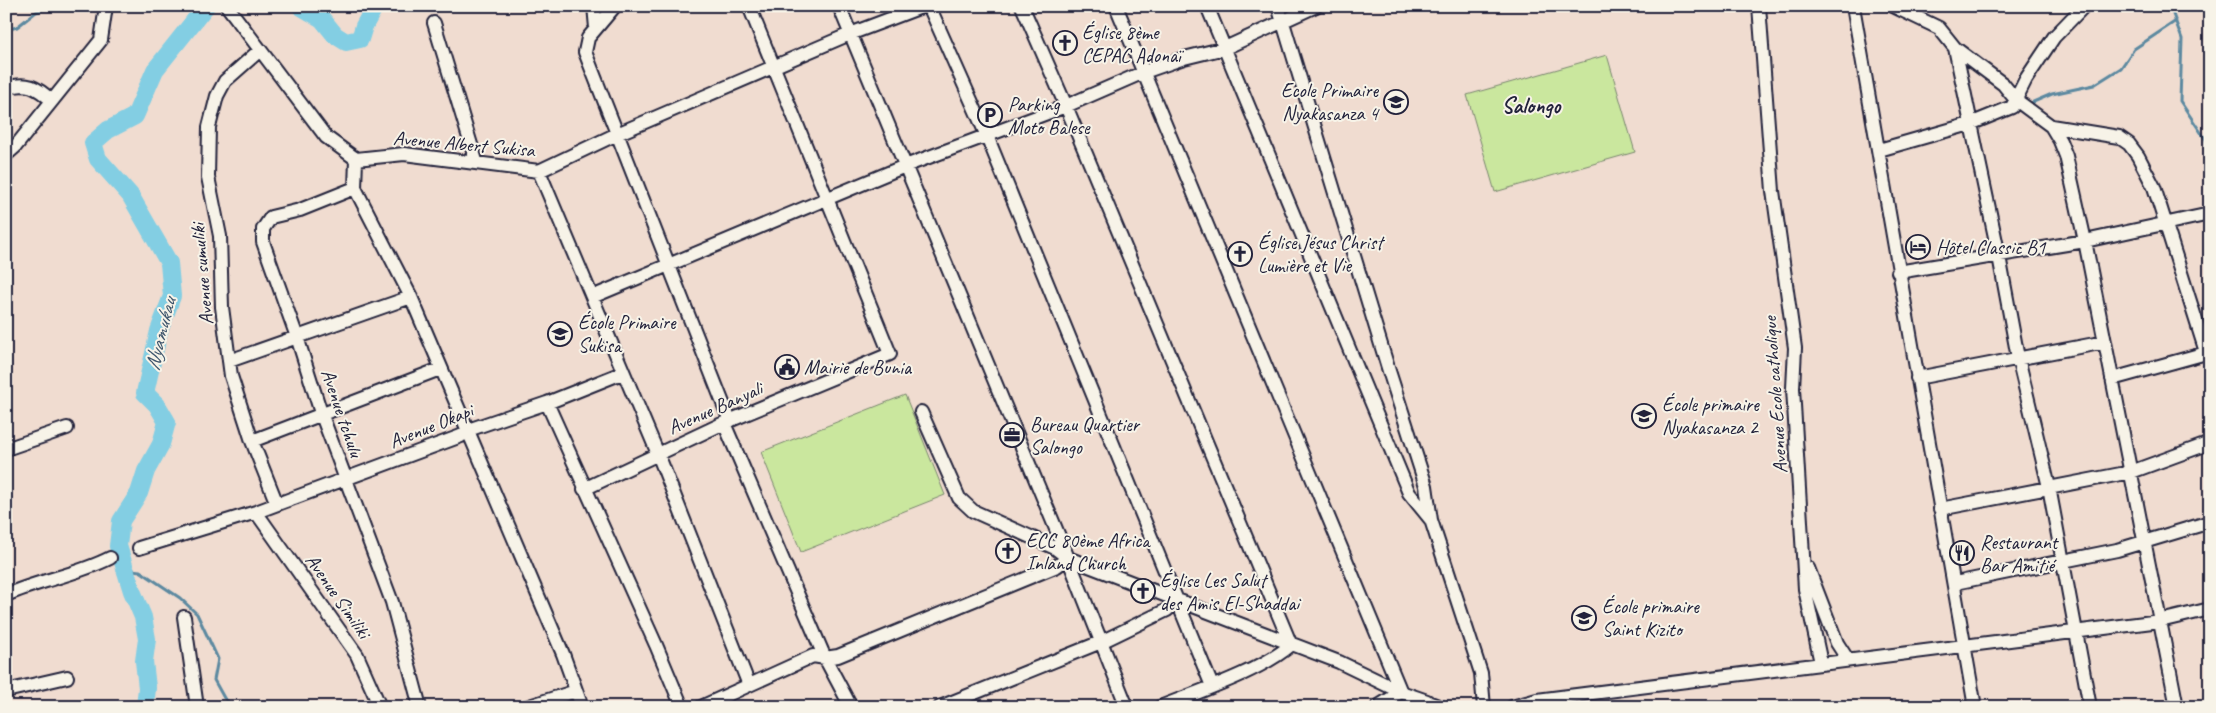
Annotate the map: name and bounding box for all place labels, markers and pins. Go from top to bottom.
place label: Église 8ème CEPAC Adonaï [1082,20,1185,68]
church icon: Église 8ème CEPAC Adonaï [1052,30,1078,56]
place label: Ecole Primaire Nyakasanza 4 [1281,78,1380,126]
school or university icon: Ecole Primaire Nyakasanza 4 [1383,89,1409,115]
place label: Parking Moto Balese [1008,92,1091,140]
parking icon: Parking Moto Balese [977,102,1003,128]
place label: Église Jésus Christ Lumière et Vie [1258,230,1386,278]
hotel icon: Hôtel Classic B1 [1905,234,1931,260]
place label: Hôtel Classic B1 [1936,235,2047,260]
church icon: Église Jésus Christ Lumière et Vie [1227,241,1253,267]
place label: École Primaire Sukisa [578,310,677,358]
school or university icon: École Primaire Sukisa [547,321,573,347]
public building icon: Mairie de Bunia [774,354,800,380]
place label: Mairie de Bunia [804,355,913,380]
place label: École primaire Nyakasanza 2 [1662,392,1760,440]
school or university icon: École primaire Nyakasanza 2 [1631,403,1657,429]
place label: Bureau Quartier Salongo [1030,412,1141,460]
office icon: Bureau Quartier Salongo [999,422,1025,448]
place label: ECC 80ème Africa Inland Church [1026,528,1151,576]
place label: Restaurant Bar Amitié [1980,530,2060,578]
church icon: ECC 80ème Africa Inland Church [995,538,1021,564]
restaurant icon: Restaurant Bar Amitié [1949,540,1975,566]
place label: Église Les Salut des Amis El-Shaddai [1160,568,1301,616]
church icon: Église Les Salut des Amis El-Shaddai [1130,578,1156,604]
place label: École primaire Saint Kizito [1602,594,1700,642]
school or university icon: École primaire Saint Kizito [1571,605,1597,631]

